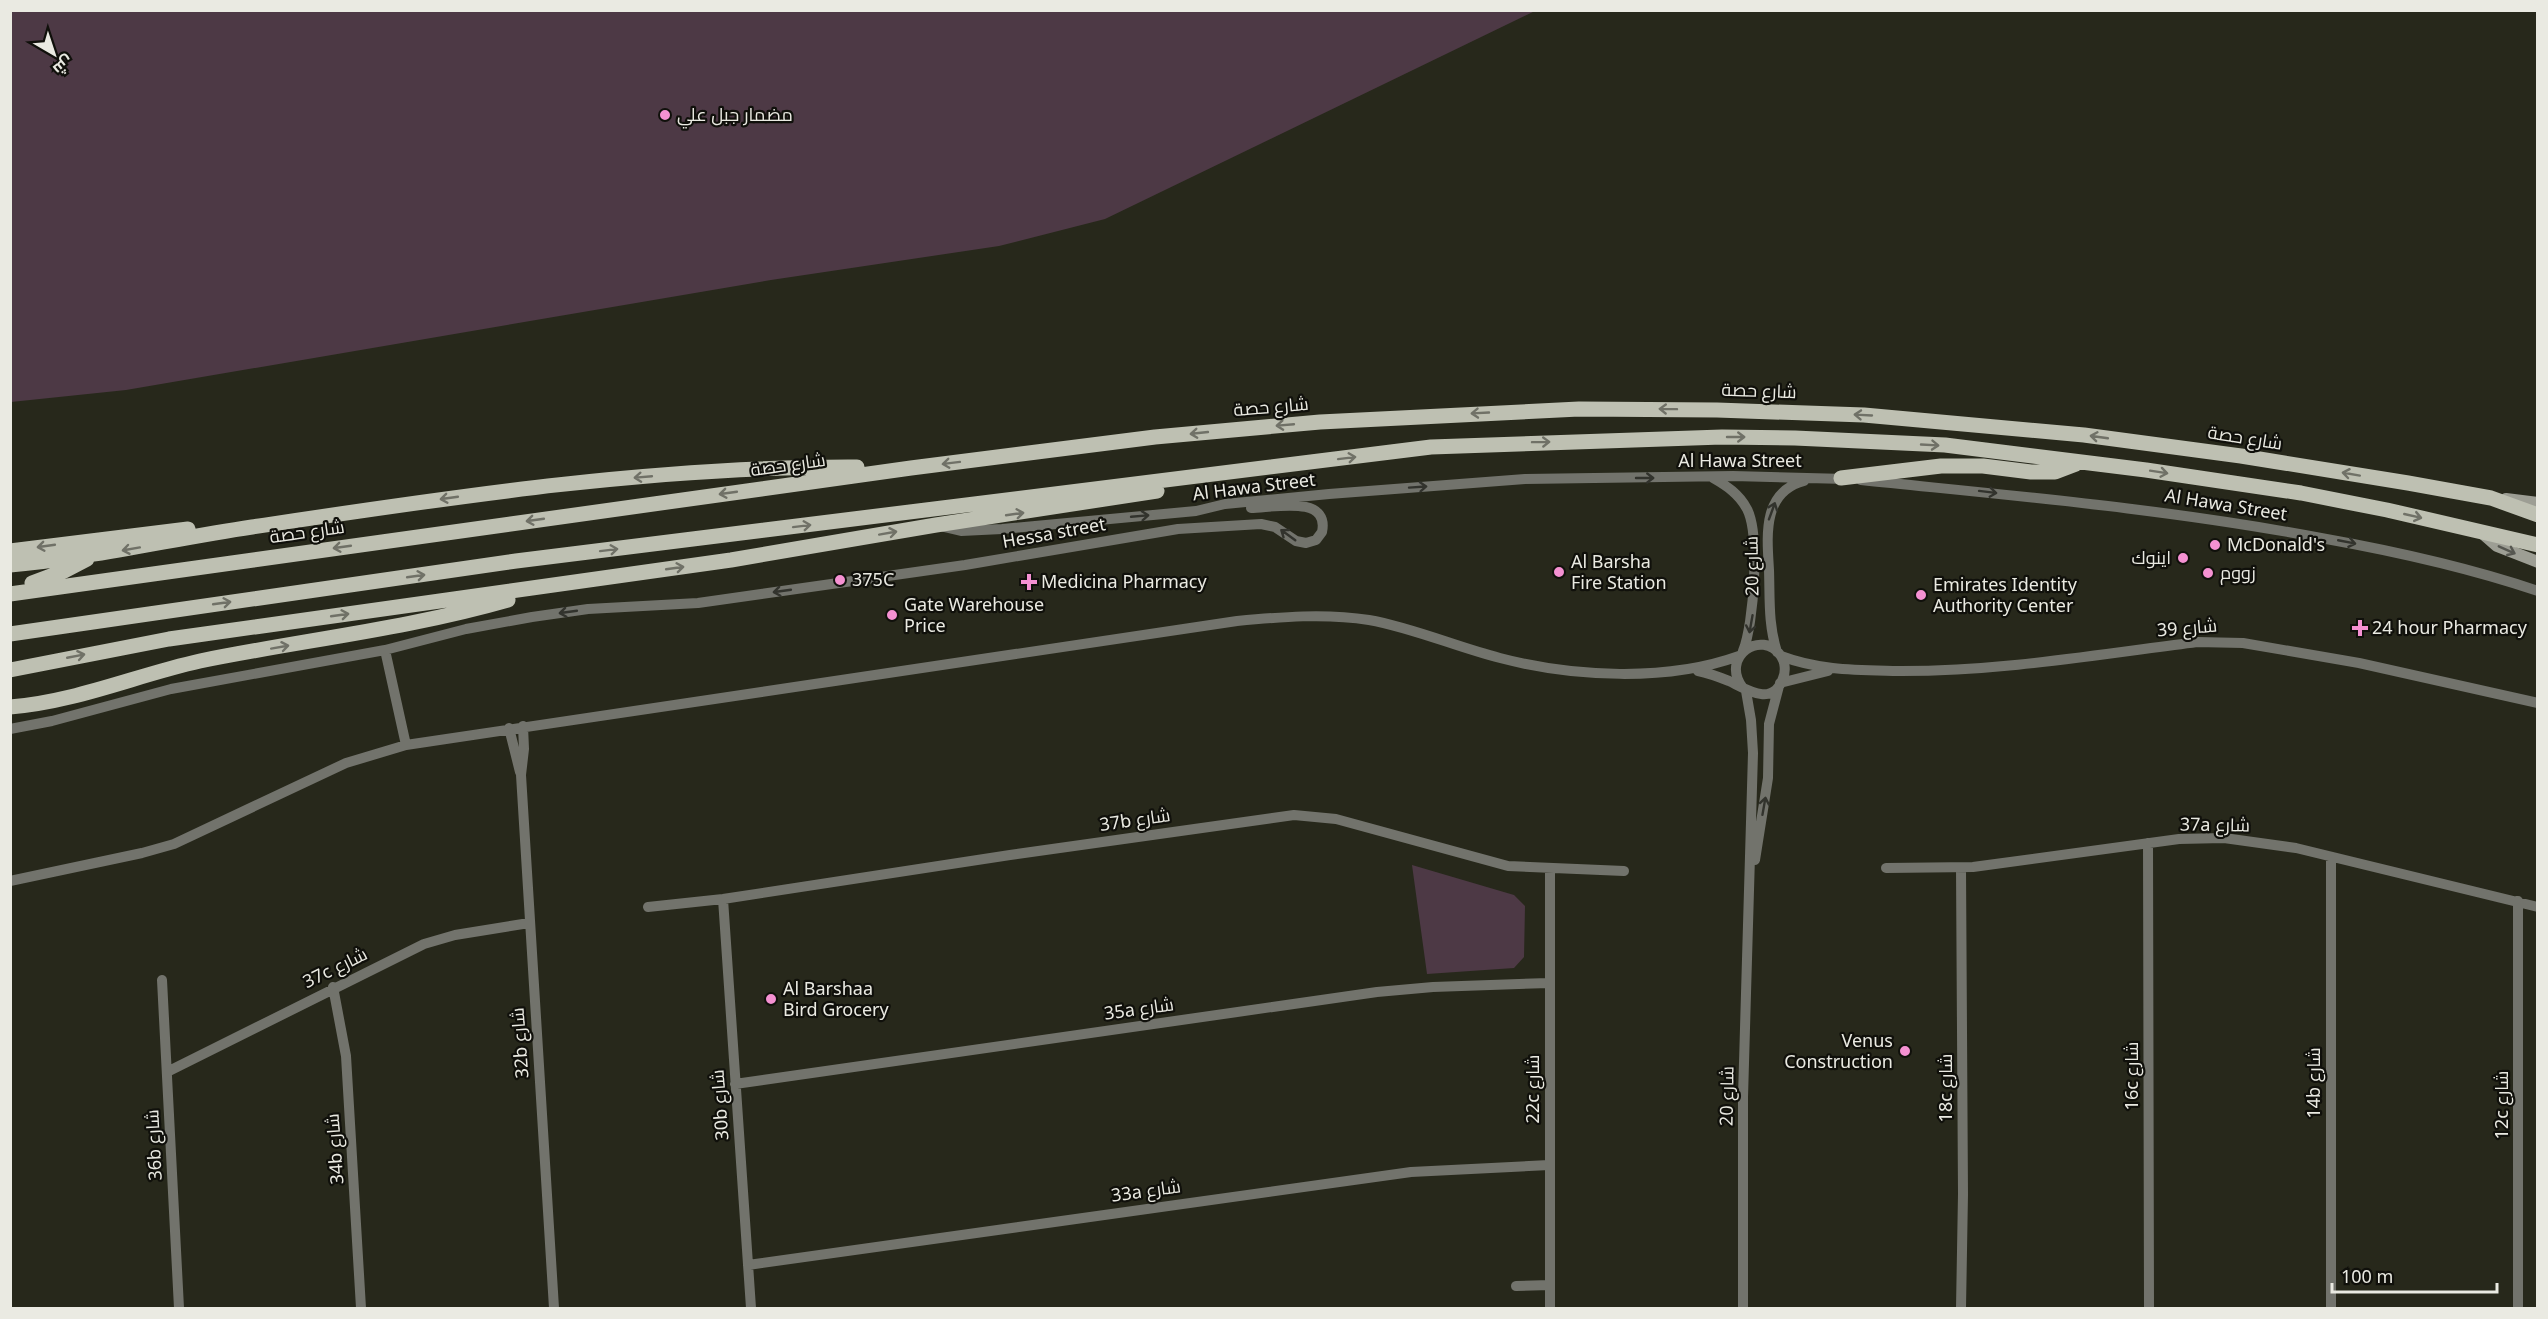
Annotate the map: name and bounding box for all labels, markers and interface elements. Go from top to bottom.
north arrow [24,24,84,84]
text: ش [49,51,78,81]
place label: مضمار جبل علي [677,102,793,129]
marker: مضمار جبل علي [658,108,672,122]
street label: شارع حصة [1721,377,1797,404]
street label: شارع حصة [1232,391,1310,422]
one-way arrow [1659,403,1679,415]
one-way arrow [1470,408,1490,419]
one-way arrow [1854,410,1874,421]
street label: شارع حصة [2206,419,2284,456]
one-way arrow [1276,420,1296,431]
one-way arrow [1189,428,1209,439]
one-way arrow [1725,431,1745,443]
one-way arrow [2090,431,2110,442]
one-way arrow [1530,437,1550,448]
one-way arrow [1920,439,1940,450]
street label: شارع حصة [749,447,827,482]
street label: Al Hawa Street [1678,448,1802,472]
one-way arrow [1336,452,1356,463]
one-way arrow [942,457,962,468]
street label: Al Hawa Street [1191,467,1317,505]
one-way arrow [2148,467,2168,478]
one-way arrow [2341,468,2361,479]
one-way arrow [633,472,653,483]
one-way arrow [1635,472,1655,484]
one-way arrow [1407,481,1427,492]
street label: Al Hawa Street [2163,483,2289,526]
one-way arrow [1977,487,1997,498]
one-way arrow [719,488,738,499]
one-way arrow [439,493,459,504]
one-way arrow [1767,503,1778,521]
one-way arrow [1005,509,1024,520]
one-way arrow [1130,510,1150,521]
street label: Hessa street [1000,511,1108,553]
one-way arrow [2402,511,2422,522]
street label: شارع حصة [268,514,346,549]
one-way arrow [525,515,545,526]
one-way arrow [792,520,812,531]
one-way arrow [878,527,898,538]
one-way arrow [1281,529,1297,541]
place label: McDonald's [2227,532,2325,556]
street label: شارع 20 [1738,536,1765,596]
one-way arrow [2337,537,2356,548]
marker: McDonald's [2208,538,2222,552]
one-way arrow [37,540,57,551]
one-way arrow [332,542,352,553]
one-way arrow [122,543,141,554]
one-way arrow [598,544,618,555]
place label: اينوك [2132,545,2171,569]
one-way arrow [2497,545,2515,557]
place label: Al Barsha Fire Station [1571,549,1667,594]
marker: اينوك [2176,551,2190,565]
place label: زووم [2220,560,2256,585]
one-way arrow [665,563,685,574]
marker: Al Barsha Fire Station [1552,565,1566,579]
marker: زووم [2201,566,2215,580]
place label: 375C [852,567,894,591]
place label: Medicina Pharmacy [1041,569,1207,593]
one-way arrow [405,570,425,581]
place label: Emirates Identity Authority Center [1933,572,2078,617]
marker: 375C [833,573,847,587]
marker: Medicina Pharmacy [1022,575,1036,589]
one-way arrow [773,585,793,596]
marker: Emirates Identity Authority Center [1914,588,1928,602]
place label: Gate Warehouse Price [904,592,1044,637]
one-way arrow [212,598,232,609]
one-way arrow [558,607,578,618]
marker: Gate Warehouse Price [885,608,899,622]
one-way arrow [330,609,350,620]
street label: شارع 39 [2156,612,2218,643]
one-way arrow [1745,614,1756,634]
place label: 24 hour Pharmacy [2372,615,2528,639]
marker: 24 hour Pharmacy [2353,621,2367,635]
one-way arrow [270,641,290,652]
one-way arrow [65,650,85,661]
one-way arrow [1758,796,1769,816]
street label: 37b شارع [1098,802,1172,837]
street label: 37a شارع [2180,811,2250,838]
street label: 37c شارع [298,941,371,994]
place label: Al Barshaa Bird Grocery [783,976,889,1021]
street label: 35a شارع [1102,991,1175,1026]
marker: Al Barshaa Bird Grocery [764,992,778,1006]
street label: 32b شارع [505,1007,534,1079]
place label: Venus Construction [1784,1028,1893,1073]
street label: 16c شارع [2119,1042,2144,1110]
marker: Venus Construction [1898,1044,1912,1058]
street label: 14b شارع [2301,1047,2326,1119]
street label: 18c شارع [1933,1054,1958,1122]
street label: 22c شارع [1520,1055,1545,1123]
street label: شارع 20 [1713,1066,1740,1126]
street label: 30b شارع [705,1069,734,1141]
street label: 12c شارع [2489,1071,2514,1139]
street label: 36b شارع [139,1109,168,1181]
street label: 34b شارع [320,1113,349,1185]
street label: 33a شارع [1109,1173,1182,1208]
scale bar [2332,1256,2497,1294]
text: 100 m [2341,1264,2393,1288]

